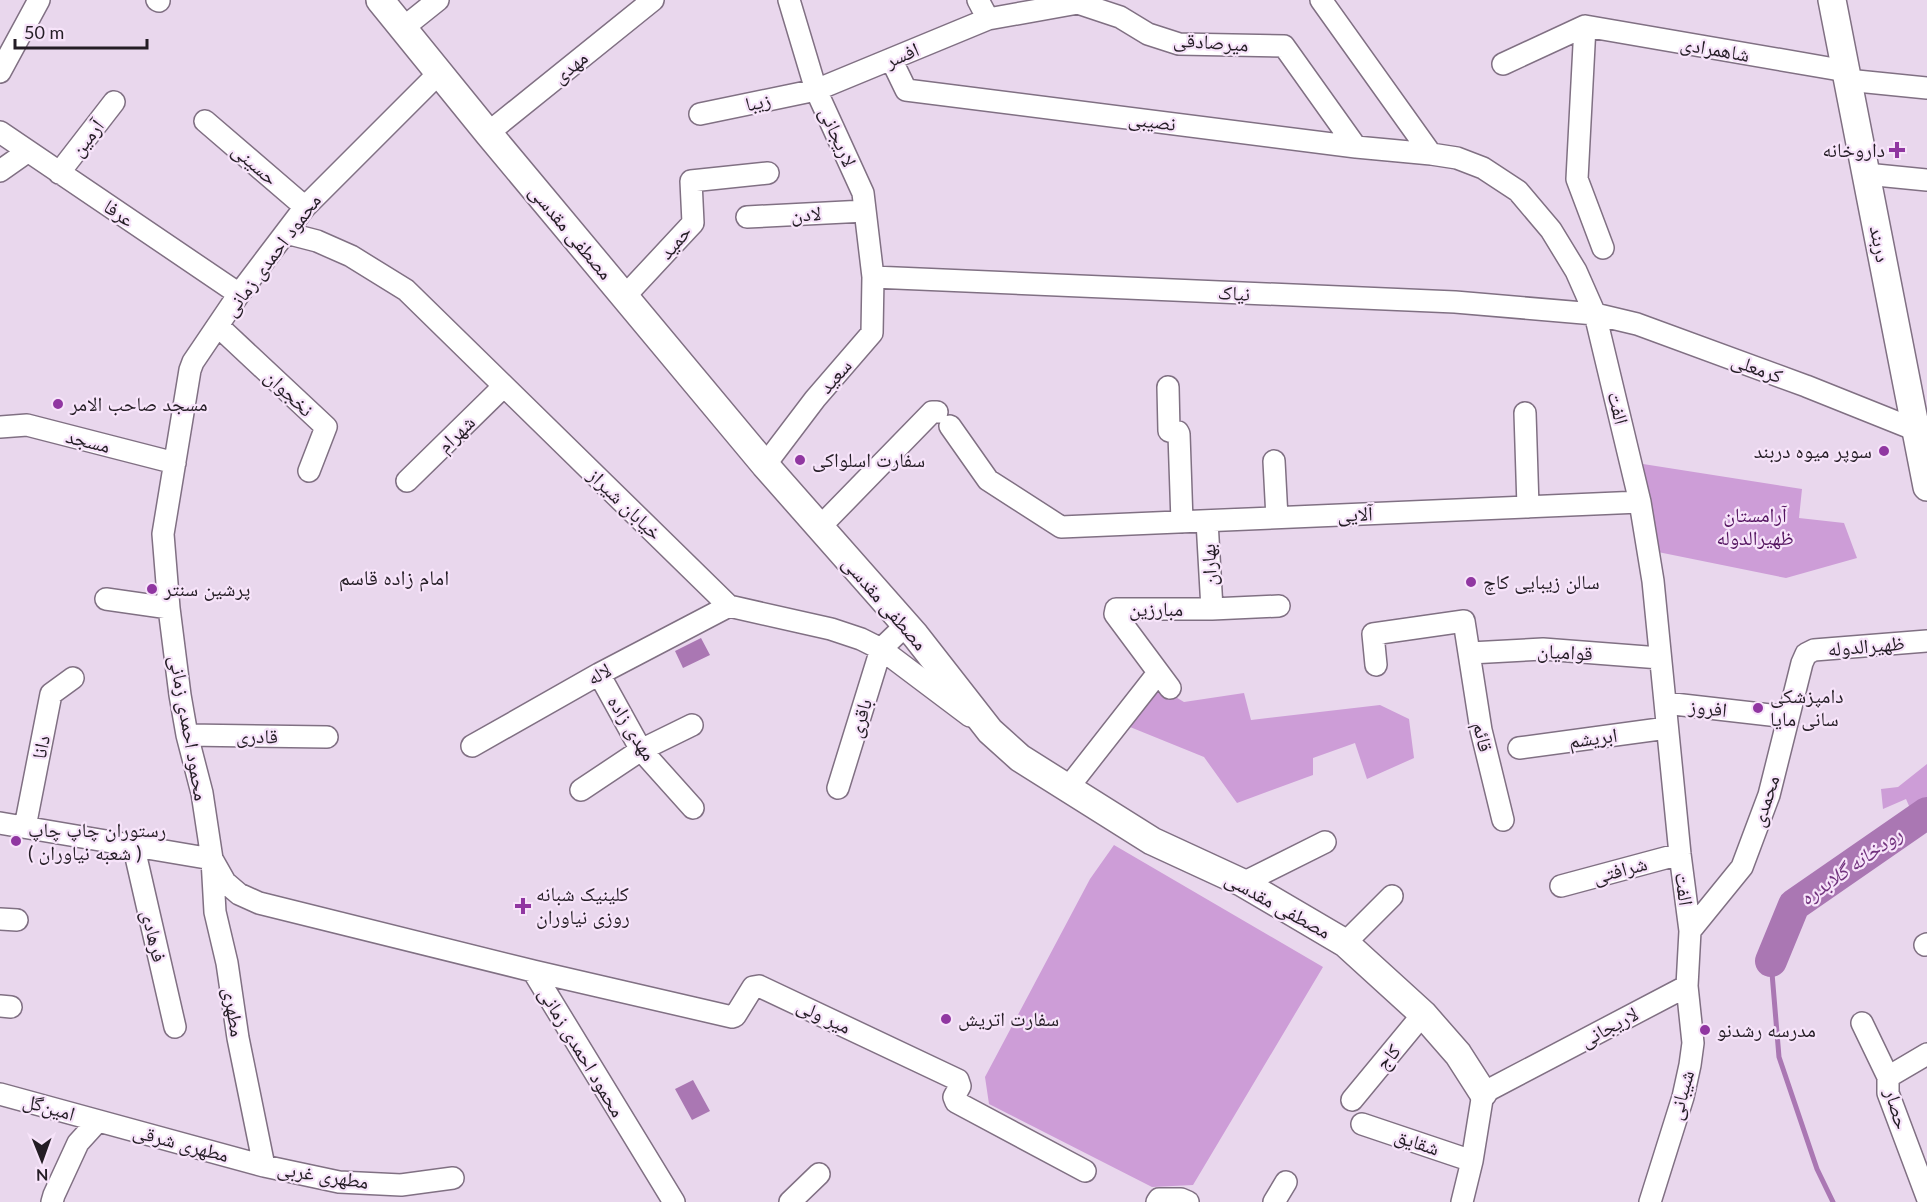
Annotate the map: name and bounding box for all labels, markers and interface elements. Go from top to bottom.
scale bar [15,12,147,50]
text: 50 m [24,21,64,43]
street label: میرصادقی [1172,26,1250,57]
street label: شاهمرادی [1678,30,1752,67]
street label: افسر [880,36,922,72]
street label: مهدی [547,45,593,88]
street label: زیبا [743,87,773,116]
street label: لاریجانی [814,103,863,170]
street label: نصیبی [1127,105,1177,136]
street label: آرمین [64,113,109,161]
street label: حسینی [227,137,284,191]
place label: داروخانه [1823,137,1885,161]
marker: داروخانه [1890,143,1904,157]
street label: مصطفی مقدسی [524,179,619,285]
street label: محمود احمدی زمانی [217,188,326,321]
street label: عرفا [100,193,139,231]
street label: لادن [790,200,822,227]
street label: حمید [653,219,696,264]
street label: دربند [1865,223,1896,264]
street label: نیاک [1217,279,1251,305]
street label: کرمعلی [1728,347,1786,388]
street label: سعید [813,353,856,398]
street label: نخجوان [260,364,319,422]
street label: الفت [1603,389,1635,427]
place label: مسجد صاحب الامر [69,391,208,416]
marker: مسجد صاحب الامر [51,397,65,411]
street label: شهرام [431,410,481,459]
street label: مسجد [63,423,113,457]
place label: سوپر میوه دربند [1754,438,1872,463]
marker: سوپر میوه دربند [1877,444,1891,458]
place label: سفارت اسلواکی [812,447,925,472]
marker: سفارت اسلواکی [793,453,807,467]
street label: خیابان شیراز [582,462,668,545]
street label: آلایی [1337,500,1374,527]
park label: آرامستان ظهیرالدوله [1716,502,1794,550]
street label: بهاران [1195,543,1222,587]
street label: مصطفی مقدسی [838,550,933,655]
district label: امام زاده قاسم [339,564,449,592]
place label: سالن زیبایی کاچ [1483,569,1600,595]
marker: سالن زیبایی کاچ [1464,575,1478,589]
place label: پرشین سنتر [163,576,250,601]
marker: پرشین سنتر [145,582,159,596]
street label: مبارزین [1129,596,1183,621]
street label: ظهیرالدوله [1826,630,1906,661]
street label: قوامیان [1537,638,1593,665]
street label: محمود احمدی زمانی [164,653,215,803]
street label: لاله [582,657,615,689]
place label: دامپزشکی سانی مایا [1770,683,1844,731]
street label: مهدی زاده [603,690,662,765]
street label: افروز [1687,693,1728,721]
street label: باقری [842,695,877,740]
marker: دامپزشکی سانی مایا [1751,701,1765,715]
street label: قائم [1466,720,1499,754]
street label: ابریشم [1567,722,1619,755]
street label: قادری [236,723,278,748]
street label: دانا [26,733,54,761]
street label: محمدی [1745,772,1785,830]
place label: رستوران چاپ چاپ ( شعبه نیاوران ) [28,817,166,865]
water label: رودخانه گلابدره [1794,820,1907,910]
marker: رستوران چاپ چاپ ( شعبه نیاوران ) [9,834,23,848]
street label: شرافتی [1590,850,1650,889]
street label: مصطفی مقدسی [1221,865,1336,944]
street label: الفت [1671,871,1699,907]
place label: کلینیک شبانه روزی نیاوران [536,881,630,929]
marker: کلینیک شبانه روزی نیاوران [514,897,532,915]
street label: فرهادی [136,908,173,964]
street label: محمود احمدی زمانی [534,982,631,1121]
street label: مطهری [218,985,251,1038]
street label: میر ولی [793,992,855,1039]
street label: لاریجانی [1575,1001,1642,1052]
place label: سفارت اتریش [958,1006,1059,1031]
marker: سفارت اتریش [939,1012,953,1026]
place label: مدرسه رشدنو [1717,1017,1816,1041]
marker: مدرسه رشدنو [1698,1023,1712,1037]
street label: کاج [1370,1039,1406,1075]
street label: شیبانی [1662,1067,1699,1122]
street label: حصار [1880,1085,1915,1132]
street label: امین‌گل [20,1087,78,1126]
street label: مطهری شرقی [130,1118,232,1167]
street label: شقایق [1392,1123,1443,1160]
north arrow [12,1130,72,1190]
street label: مطهری غربی [276,1155,371,1194]
text: N [36,1166,49,1185]

